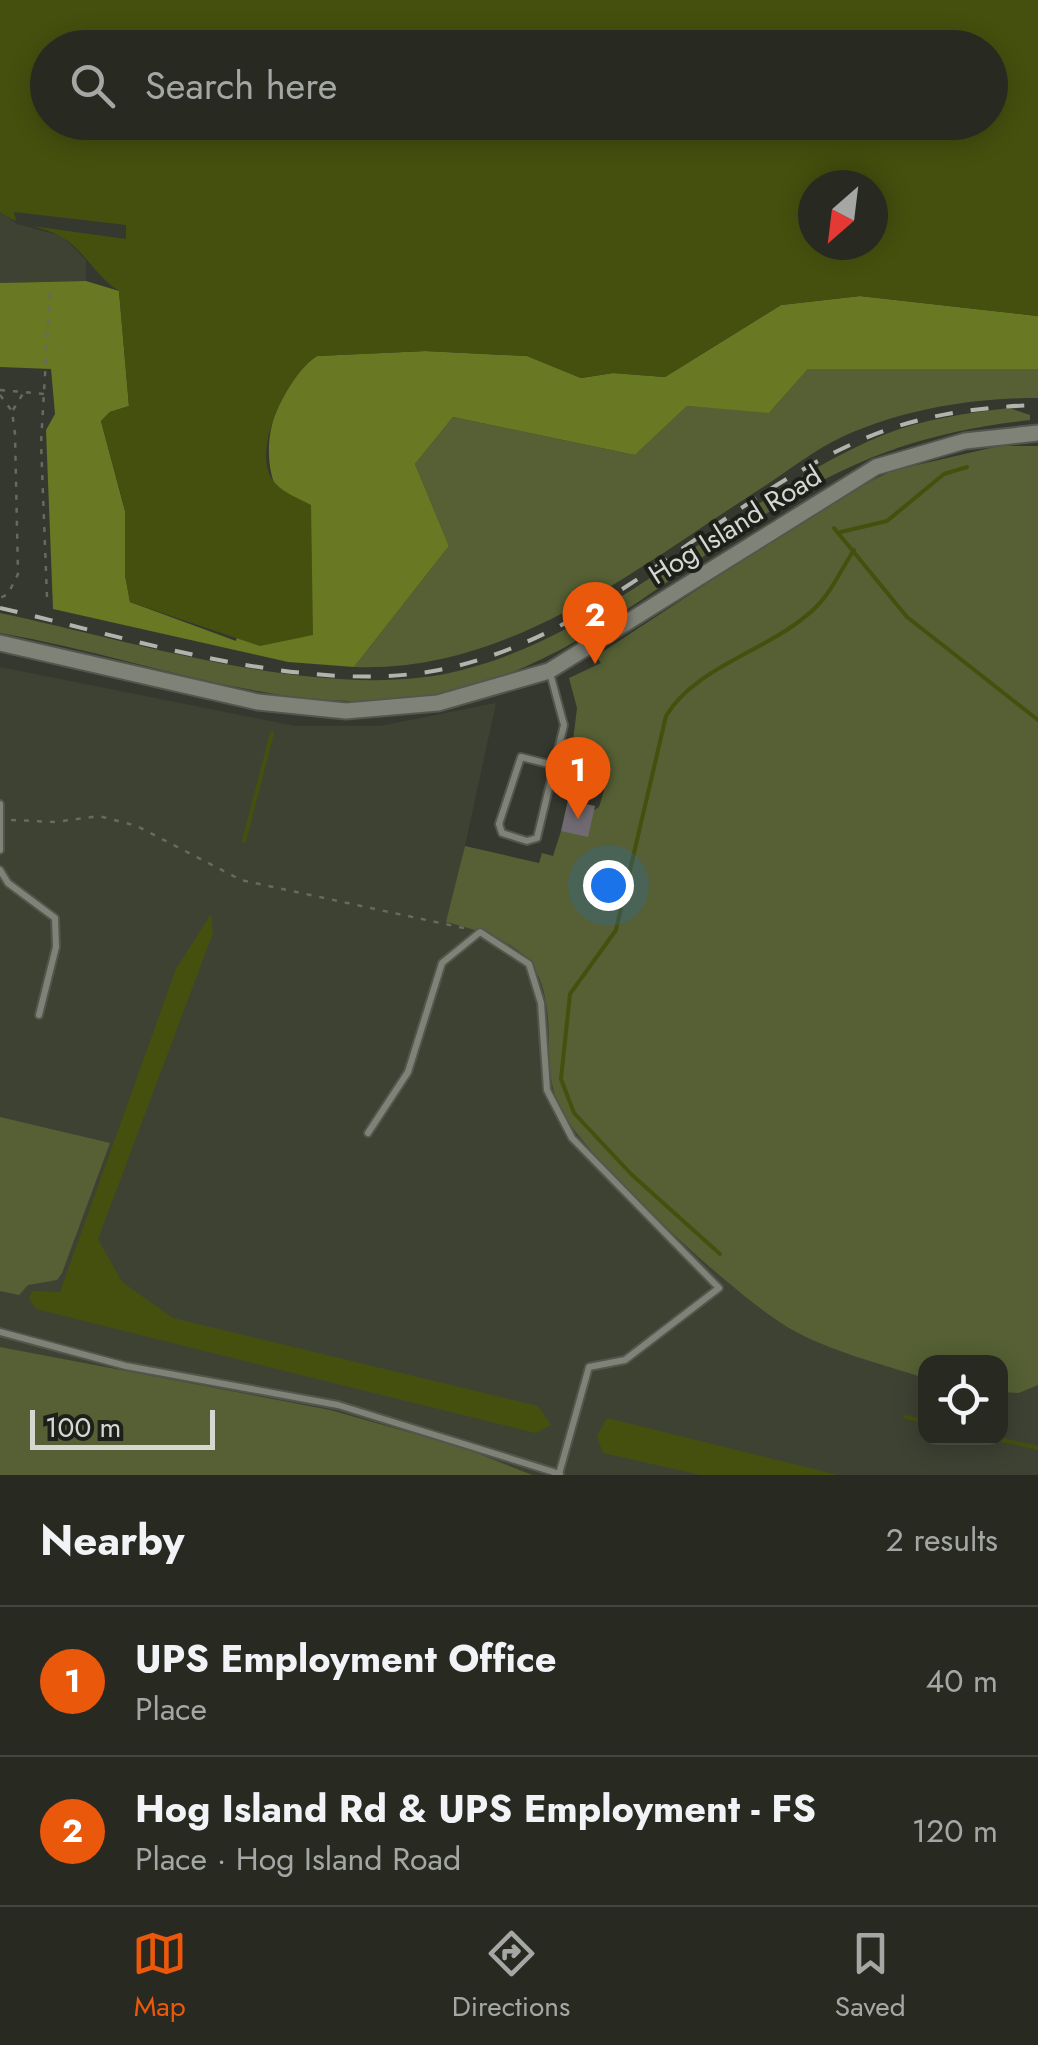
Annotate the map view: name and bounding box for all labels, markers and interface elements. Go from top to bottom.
search box [30,30,1008,140]
icon: search [65,58,120,113]
text: Search here [145,58,337,113]
north arrow [798,170,888,260]
street label: Hog Island Road [641,455,829,595]
pin: 2 [562,582,628,664]
pin: 1 [546,736,610,819]
your location [583,860,634,911]
map controls [918,1355,1008,1445]
button: locate [918,1355,1008,1445]
scale bar [30,1405,215,1450]
text: 100 m [45,1407,121,1448]
text: Nearby [40,1510,184,1571]
text: 2 results [886,1517,998,1563]
text: UPS Employment Office [135,1631,557,1686]
text: 1 [64,1658,81,1704]
text: 40 m [926,1658,998,1704]
text: Place [135,1686,207,1732]
text: Hog Island Rd & UPS Employment - FS [135,1781,816,1836]
text: 2 [62,1808,83,1854]
text: 120 m [912,1808,998,1854]
text: Place · Hog Island Road [135,1836,461,1882]
tab: Map [132,1926,187,2027]
tab: Directions [452,1926,570,2027]
tab: Saved [835,1926,906,2027]

